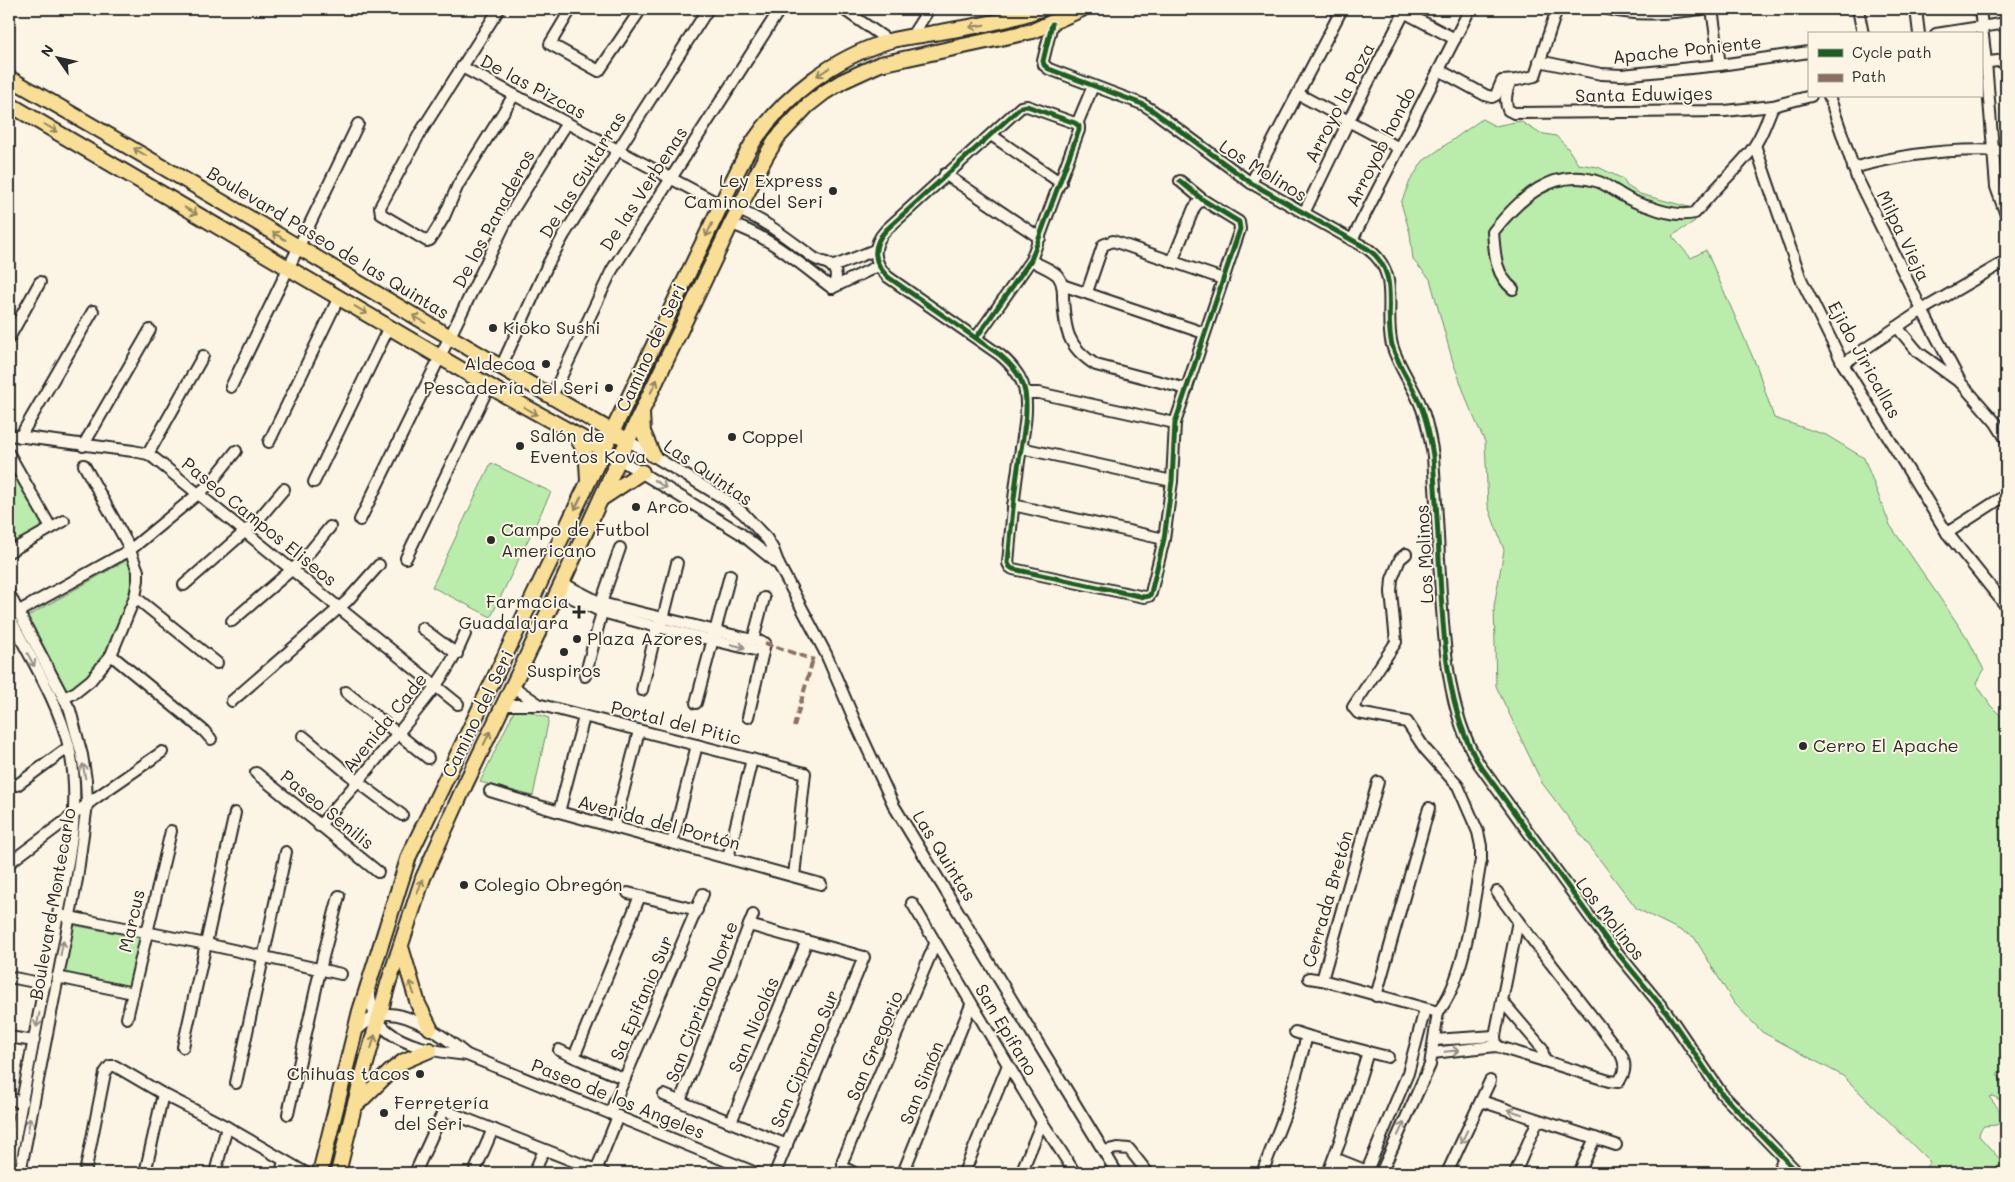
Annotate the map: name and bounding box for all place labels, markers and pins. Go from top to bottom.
place label: Ley Express Camino del Seri [684,168,823,213]
marker: Ley Express Camino del Seri [827,185,839,197]
place label: Kioko Sushi [503,315,601,339]
marker: Kioko Sushi [487,322,499,334]
place label: Aldecoa [464,351,536,375]
marker: Aldecoa [540,358,552,370]
place label: Pescadería del Seri [423,375,599,399]
marker: Pescadería del Seri [603,382,615,394]
place label: Salón de Eventos Kova [530,423,646,468]
place label: Coppel [742,424,803,448]
marker: Coppel [726,431,738,443]
marker: Salón de Eventos Kova [514,440,526,452]
place label: Arco [646,494,689,518]
marker: Arco [630,501,642,513]
place label: Campo de Futbol Americano [501,517,650,562]
marker: Campo de Futbol Americano [485,534,497,546]
place label: Farmacia Guadalajara [459,589,569,634]
marker: Farmacia Guadalajara [573,606,585,618]
place label: Plaza Azores [587,626,703,650]
marker: Plaza Azores [571,633,583,645]
marker: Suspiros [558,646,570,658]
place label: Suspiros [527,658,601,682]
place label: Cerro El Apache [1813,733,1959,757]
marker: Cerro El Apache [1797,740,1809,752]
place label: Colegio Obregón [474,872,623,896]
marker: Colegio Obregón [458,879,470,891]
place label: Chihuas tacos [287,1061,410,1085]
marker: Chihuas tacos [414,1068,426,1080]
place label: Ferretería del Seri [394,1090,489,1135]
marker: Ferretería del Seri [378,1107,390,1119]

